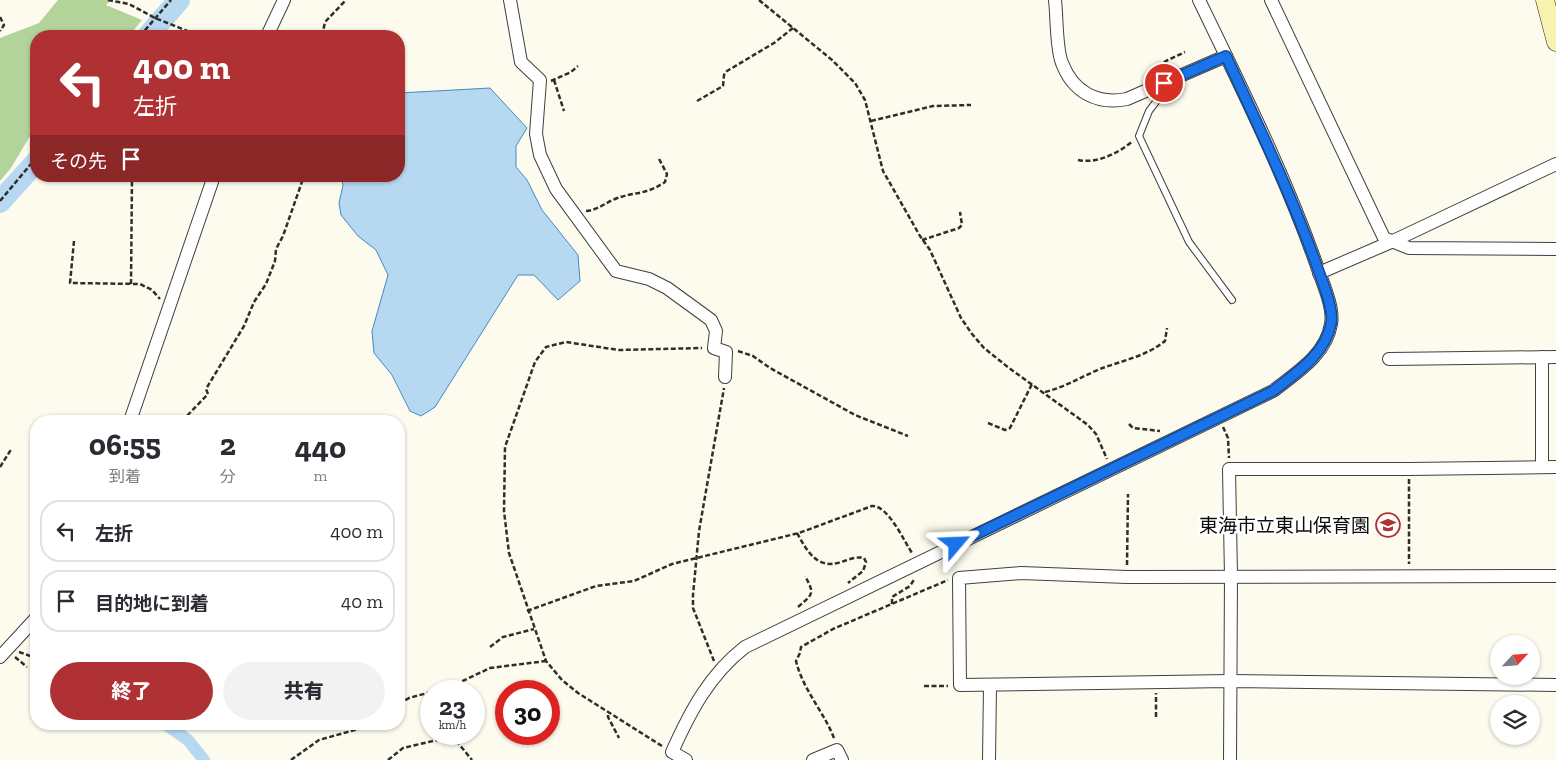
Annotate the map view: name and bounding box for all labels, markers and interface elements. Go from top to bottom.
text: 400 m [133,46,230,88]
icon: left [50,50,115,115]
pin [1143,62,1185,104]
icon: arrive [1150,69,1178,97]
text: 左折 [133,93,177,120]
icon: arrive [117,145,145,173]
text: その先 [50,150,107,173]
text: 06:55 [89,427,161,463]
text: 2 [220,427,236,463]
text: 440 [295,430,346,466]
text: m [314,466,327,485]
text: 到着 [109,467,141,486]
text: 分 [220,467,236,486]
school or university icon: 東海市立東山保育園 [1375,512,1401,538]
place label: 東海市立東山保育園 [1199,514,1370,537]
icon: left [52,517,80,545]
position arrow [929,517,981,569]
text: 400 m [330,520,383,543]
text: 左折 [95,522,133,545]
icon: arrive [52,587,80,615]
text: 40 m [341,590,383,613]
text: 目的地に到着 [95,592,209,615]
north arrow [1490,635,1540,685]
map controls [1490,635,1540,745]
button: 終了 [50,662,213,720]
button: 共有 [223,662,385,720]
speed limit sign: 30 [495,680,560,745]
text: 23 [439,691,466,721]
button: layers [1490,695,1540,745]
text: km/h [439,718,466,732]

